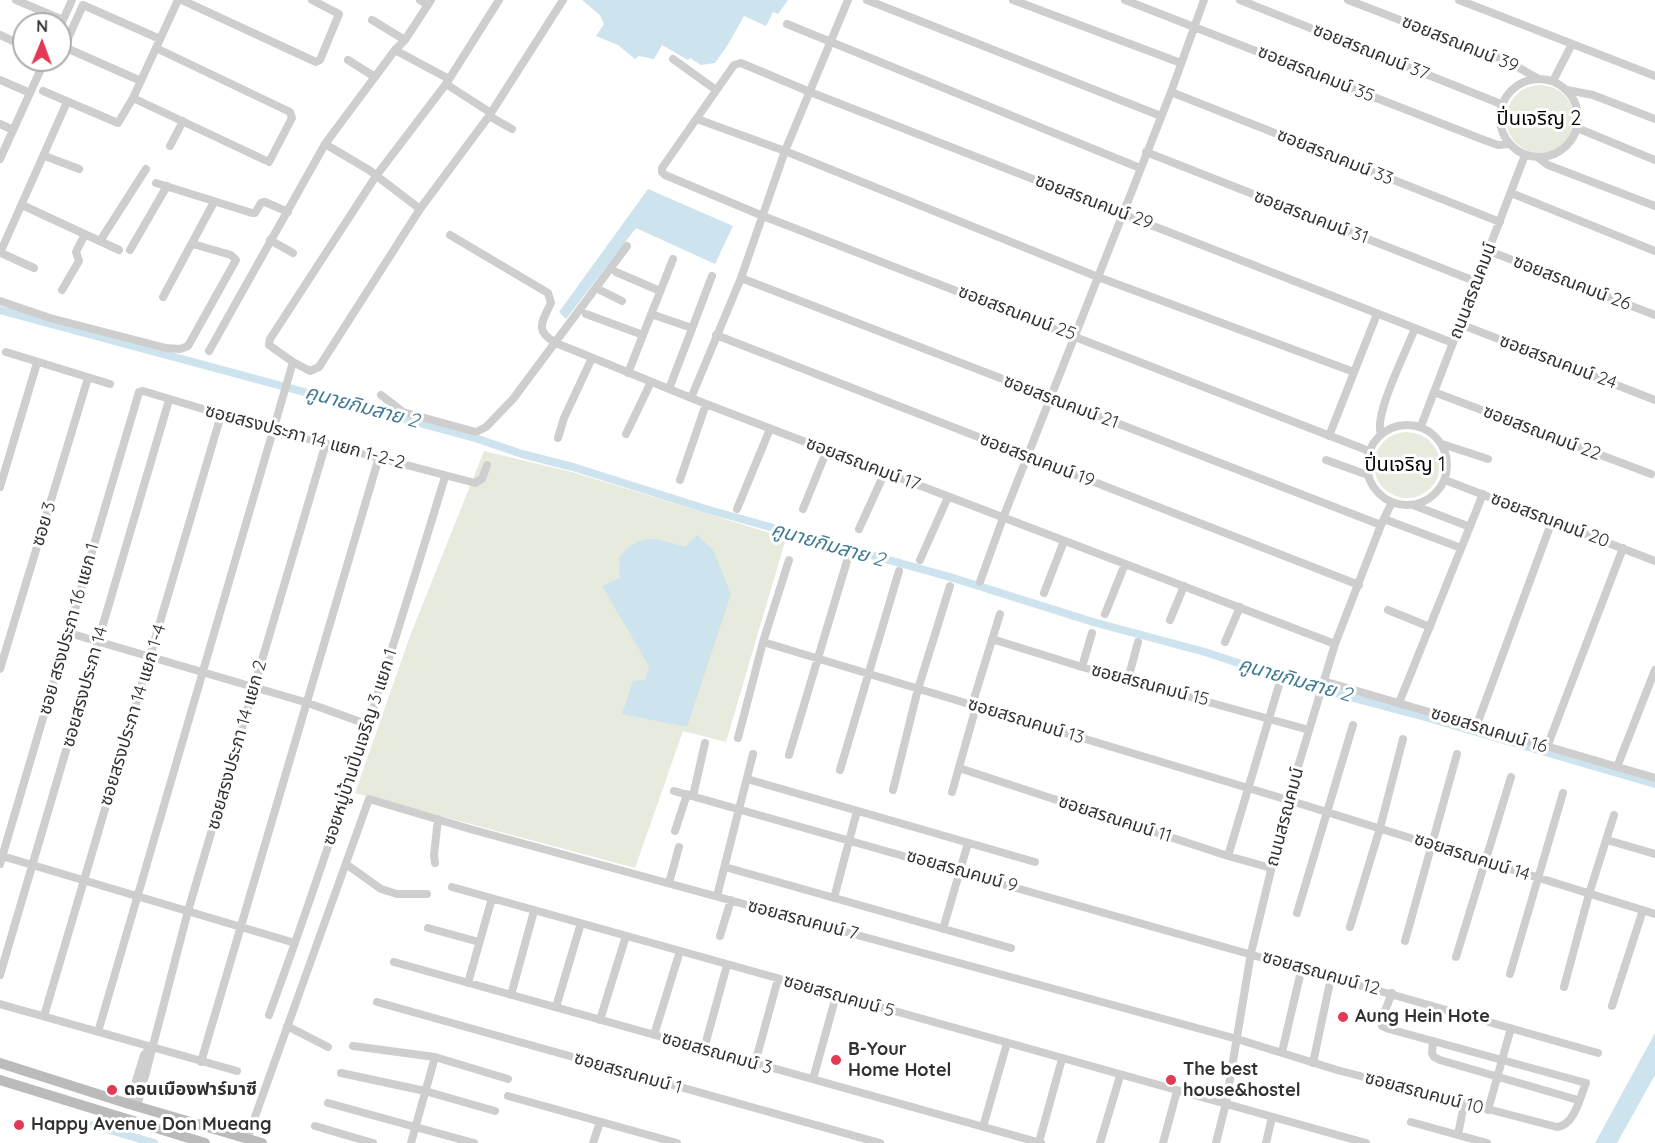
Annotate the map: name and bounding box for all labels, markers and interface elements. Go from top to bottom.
street label: ซอยสรณคมน์ 39 [1398,11,1522,77]
north arrow [12,12,72,72]
text: N [36,16,48,36]
street label: ซอยสรณคมน์ 37 [1310,19,1432,85]
street label: ซอยสรณคมน์ 35 [1255,41,1377,107]
district label: ปิ่นเจริญ 2 [1497,107,1581,131]
street label: ซอยสรณคมน์ 33 [1274,124,1396,190]
street label: ซอยสรณคมน์ 29 [1032,170,1156,234]
street label: ซอยสรณคมน์ 31 [1251,185,1371,249]
street label: ถนนสรณคมน์ [1445,240,1501,342]
street label: ซอยสรณคมน์ 26 [1510,251,1634,315]
street label: ซอยสรณคมน์ 25 [955,281,1079,345]
street label: ซอยสรณคมน์ 24 [1496,330,1620,394]
street label: ซอยสรณคมน์ 21 [1001,370,1121,434]
water label: คูนายกิมสาย 2 [302,380,422,434]
street label: ซอยสรงประภา 14 แยก 1-2-2 [203,400,407,474]
street label: ซอยสรณคมน์ 22 [1480,401,1604,465]
street label: ซอยสรณคมน์ 19 [977,428,1097,492]
street label: ซอยสรณคมน์ 17 [803,432,923,496]
district label: ปิ่นเจริญ 1 [1364,453,1446,477]
street label: ซอยสรณคมน์ 20 [1488,487,1612,553]
street label: ซอย 3 [27,499,61,549]
water label: คูนายกิมสาย 2 [769,517,887,573]
street label: ซอย สรงประภา 16 แยก 1 [34,541,104,717]
street label: ซอยสรงประภา 14 แยก 1-4 [95,622,171,808]
street label: ซอยสรงประภา 14 [57,624,113,750]
street label: ซอยหมู่บ้านปิ่นเจริญ 3 แยก 1 [318,646,402,848]
water label: คูนายกิมสาย 2 [1236,652,1354,708]
street label: ซอยสรงประภา 14 แยก 2 [202,658,272,832]
street label: ซอยสรณคมน์ 15 [1089,659,1211,711]
street label: ซอยสรณคมน์ 13 [965,693,1087,749]
street label: ซอยสรณคมน์ 16 [1428,702,1550,758]
street label: ถนนสรณคมน์ [1261,765,1309,869]
street label: ซอยสรณคมน์ 11 [1056,791,1174,847]
street label: ซอยสรณคมน์ 14 [1411,828,1533,886]
street label: ซอยสรณคมน์ 9 [904,845,1020,897]
street label: ซอยสรณคมน์ 7 [745,895,861,945]
street label: ซอยสรณคมน์ 12 [1260,946,1382,1000]
street label: ซอยสรณคมน์ 5 [781,970,897,1022]
place label: Aung Hein Hote [1355,1006,1490,1028]
marker: Aung Hein Hote [1336,1010,1350,1024]
street label: ซอยสรณคมน์ 3 [659,1027,775,1079]
place label: B-Your Home Hotel [848,1039,951,1082]
street label: ซอยสรณคมน์ 1 [572,1047,684,1099]
marker: B-Your Home Hotel [829,1053,843,1067]
place label: The best house&hostel [1183,1059,1301,1102]
street label: ซอยสรณคมน์ 10 [1362,1067,1486,1119]
marker: The best house&hostel [1164,1073,1178,1087]
place label: ดอนเมืองฟาร์มาซี [124,1079,257,1101]
marker: ดอนเมืองฟาร์มาซี [105,1083,119,1097]
place label: Happy Avenue Don Mueang [31,1114,272,1136]
marker: Happy Avenue Don Mueang [12,1118,26,1132]

